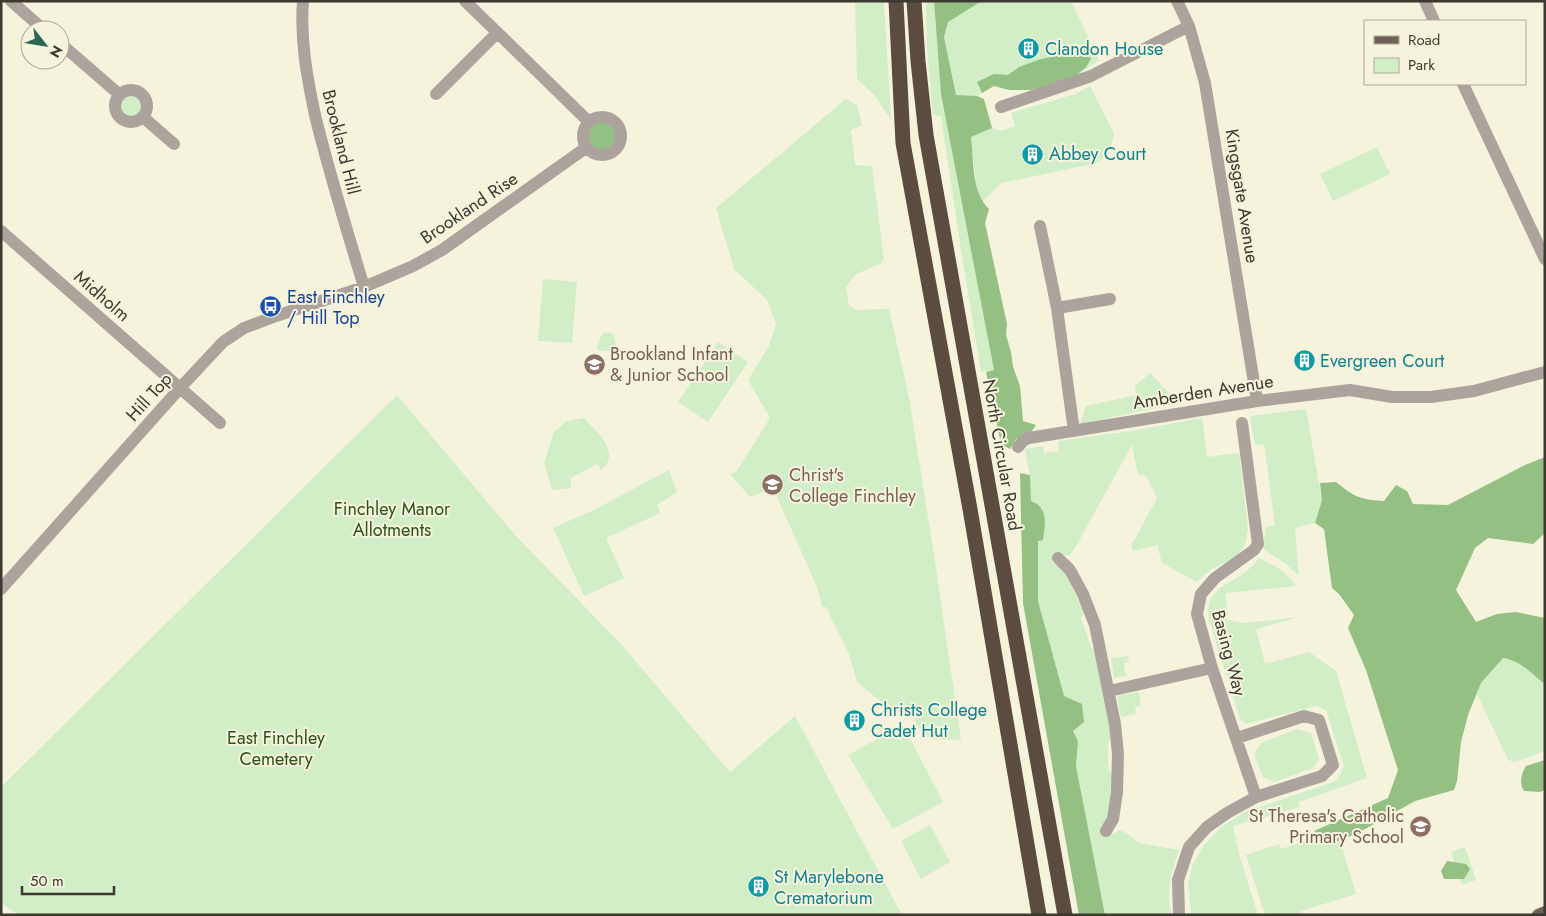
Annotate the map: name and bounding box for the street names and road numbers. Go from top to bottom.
street label: Brookland Hill [315,87,367,197]
street label: Kingsgate Avenue [1219,127,1265,265]
street label: Brookland Rise [415,166,523,250]
street label: Midholm [68,264,136,328]
street label: Hill Top [120,367,178,427]
street label: Amberden Avenue [1131,368,1275,416]
street label: North Circular Road [976,377,1028,533]
street label: Basing Way [1205,607,1253,699]

